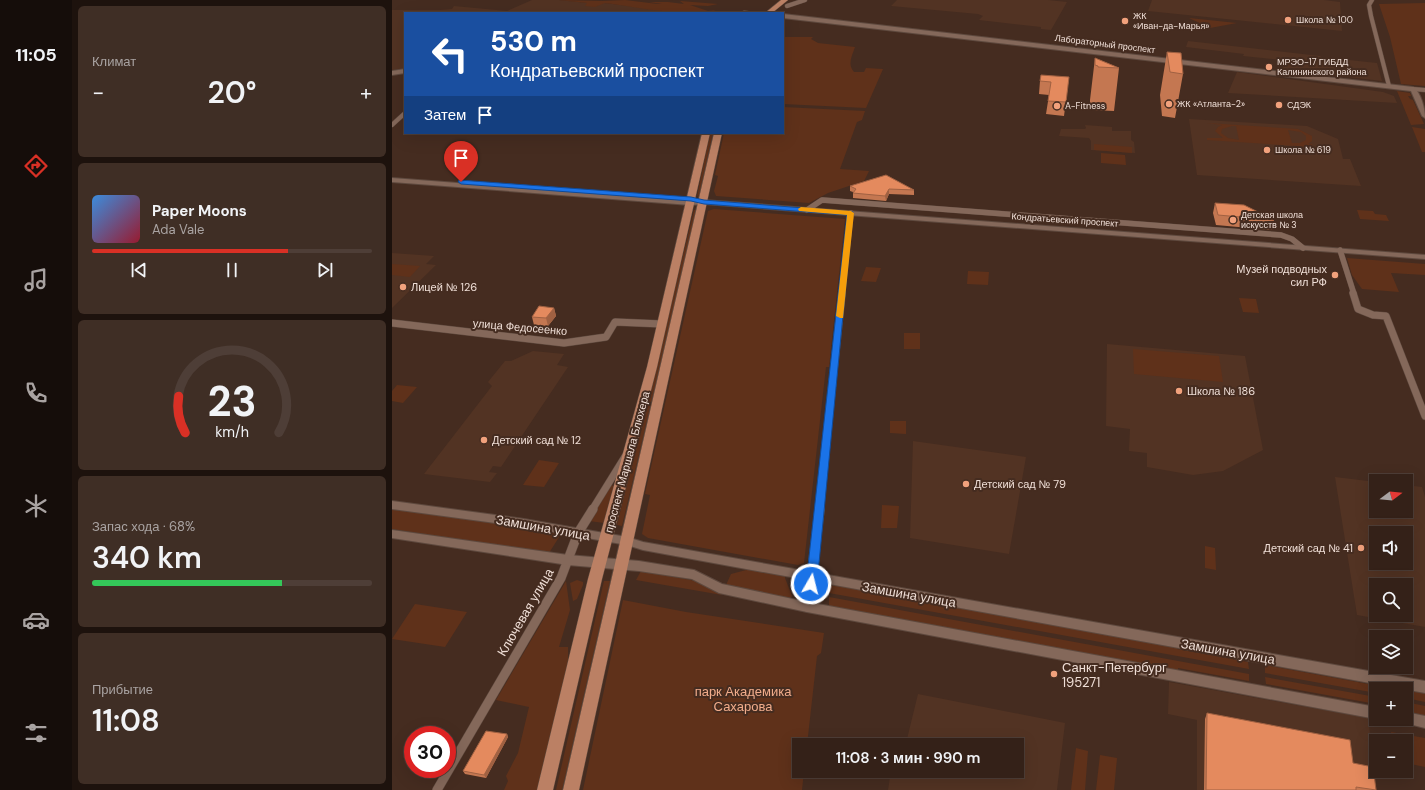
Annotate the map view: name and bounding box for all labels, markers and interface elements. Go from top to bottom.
place label: ЖК «Иван-да-Марья» [1133,10,1209,32]
place label: Школа № 100 [1296,14,1353,26]
marker: Школа № 100 [1283,15,1293,25]
marker: ЖК «Иван-да-Марья» [1120,16,1130,26]
text: 530 m [490,23,577,60]
icon: left [424,28,476,80]
street label: Лабораторный проспект [1054,32,1156,56]
text: 11:05 [15,43,57,67]
text: Климат [92,53,136,70]
place label: МРЭО-17 ГИБДД Калининского района [1277,56,1367,78]
text: Кондратьевский проспект [490,59,704,83]
marker: МРЭО-17 ГИБДД Калининского района [1264,62,1274,72]
text: 20° [208,73,256,112]
text: − [92,78,104,107]
text: + [360,78,372,107]
place label: ЖК «Атланта-2» [1177,98,1245,110]
marker: ЖК «Атланта-2» [1164,99,1174,109]
place label: СДЭК [1287,99,1312,111]
place label: A-Fitness [1065,100,1106,112]
marker: СДЭК [1274,100,1284,110]
marker: A-Fitness [1052,101,1062,111]
icon: arrive [474,104,496,126]
text: Затем [424,105,466,125]
pin [444,141,478,182]
place label: Школа № 619 [1275,144,1331,156]
marker: Школа № 619 [1262,145,1272,155]
icon: arrive [450,147,472,169]
icon: directions [22,152,50,180]
text: Paper Moons [152,201,247,221]
place label: Детская школа искусств № 3 [1241,209,1303,231]
street label: Кондратьевский проспект [1011,210,1119,230]
marker: Детская школа искусств № 3 [1228,215,1238,225]
text: Ada Vale [152,221,204,238]
icon: previous [128,259,150,281]
icon: pause [221,259,243,281]
icon: next [314,259,336,281]
place label: Музей подводных сил РФ [1236,262,1327,289]
icon: music [22,266,50,294]
marker: Музей подводных сил РФ [1330,270,1340,280]
place label: Лицей № 126 [411,280,477,294]
marker: Лицей № 126 [398,282,408,292]
street label: улица Федосеенко [472,316,568,338]
text: 23 [207,375,257,429]
icon: phone [22,379,50,407]
place label: Школа № 186 [1187,384,1255,398]
marker: Школа № 186 [1174,386,1184,396]
street label: проспект Маршала Блюхера [601,389,653,534]
text: km/h [215,423,249,441]
place label: Детский сад № 12 [492,433,581,447]
marker: Детский сад № 12 [479,435,489,445]
north arrow [1369,474,1413,518]
map controls [1369,474,1413,778]
place label: Детский сад № 79 [974,477,1066,491]
marker: Детский сад № 79 [961,479,971,489]
icon: climate [22,492,50,520]
street label: Замшина улица [494,511,592,544]
text: Запас хода · 68% [92,518,195,535]
button: sound [1369,526,1413,570]
text: 340 km [92,538,202,577]
place label: Детский сад № 41 [1264,541,1353,555]
marker: Детский сад № 41 [1356,543,1366,553]
position arrow [790,563,832,605]
street label: Ключевая улица [493,565,558,659]
street label: Замшина улица [860,578,958,611]
button: search [1369,578,1413,622]
icon: car [22,606,50,634]
button: layers [1369,630,1413,674]
street label: Замшина улица [1179,635,1277,668]
place label: Санкт-Петербург 195271 [1062,659,1167,691]
marker: Санкт-Петербург 195271 [1049,669,1059,679]
text: Прибытие [92,681,153,698]
button: + [1369,682,1413,726]
park label: парк Академика Сахарова [695,683,792,715]
text: 11:08 [92,701,160,740]
icon: filters [22,719,50,747]
speed limit sign: 30 [404,726,456,778]
button: − [1369,734,1413,778]
text: 11:08 · 3 мин · 990 m [836,748,980,768]

